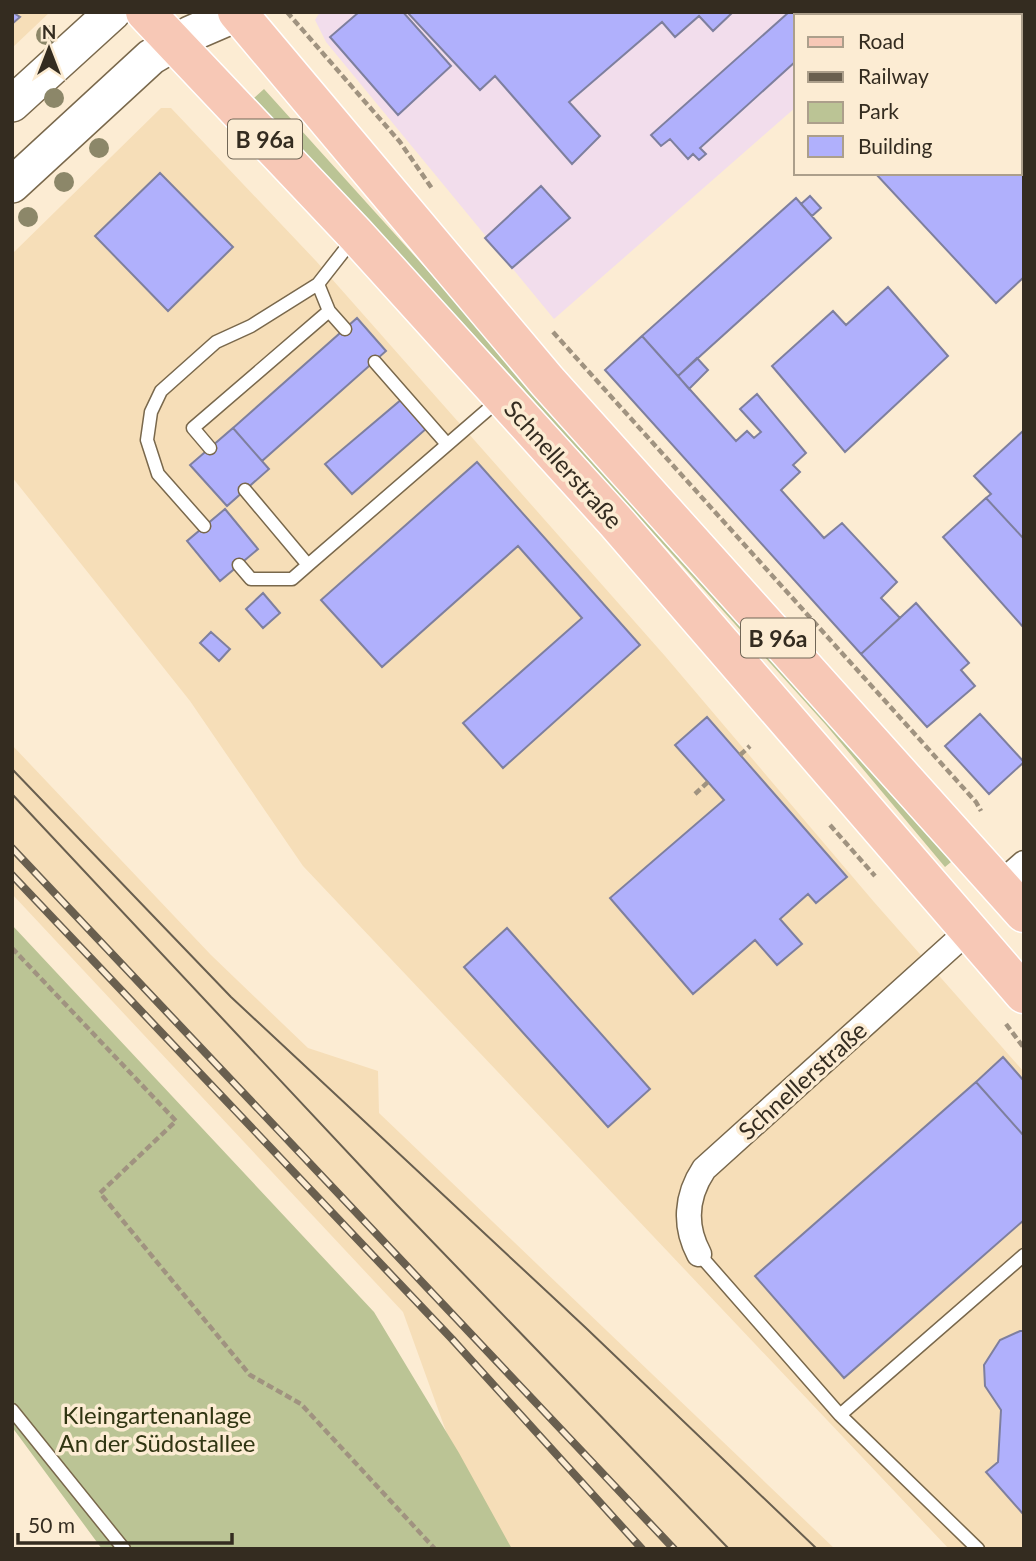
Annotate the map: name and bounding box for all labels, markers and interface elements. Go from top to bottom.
north arrow [14,14,84,84]
legend [794,14,1022,175]
text: N [42,20,56,43]
text: Road [858,28,905,53]
text: Railway [858,63,929,88]
text: Park [858,98,899,123]
road number: B 96a [228,120,302,158]
text: Building [858,133,933,158]
street label: Schnellerstraße [499,394,629,534]
road number: B 96a [741,618,815,658]
street label: Schnellerstraße [732,1015,872,1145]
park label: Kleingartenanlage An der Südostallee [58,1400,256,1457]
scale bar [18,1502,231,1546]
text: 50 m [28,1512,75,1537]

